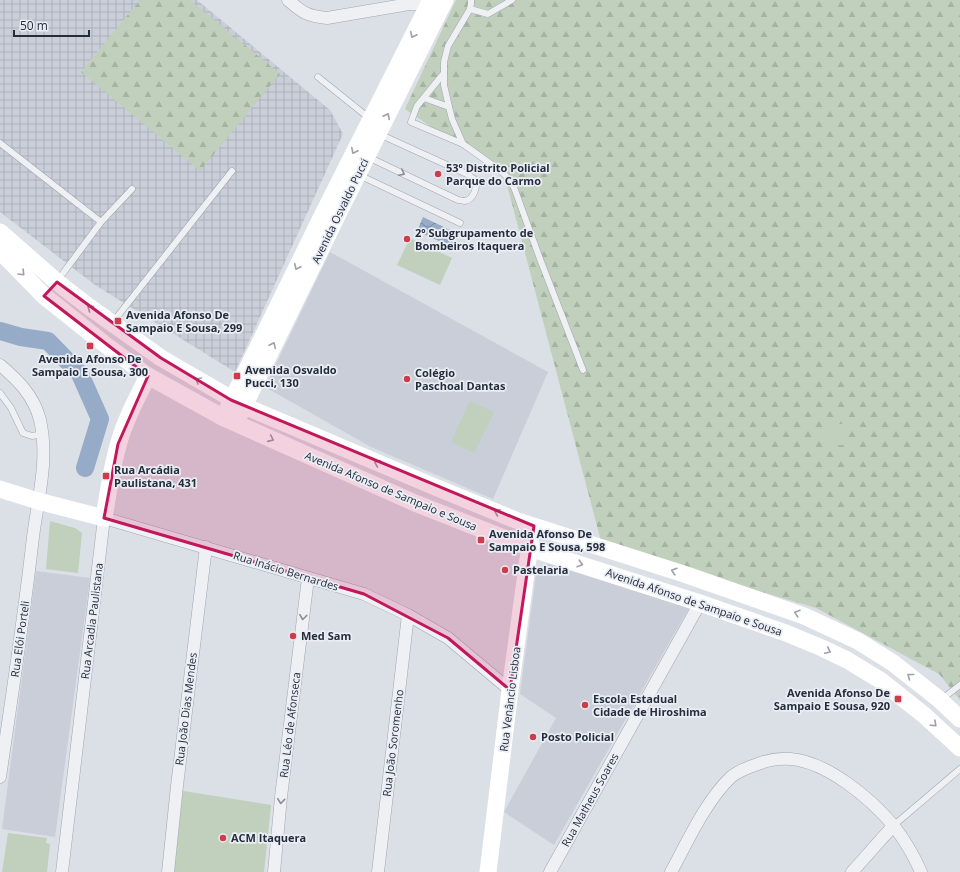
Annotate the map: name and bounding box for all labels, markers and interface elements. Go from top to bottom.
scale bar [14,12,89,38]
text: 50 m [20,17,48,34]
one-way arrow [411,31,418,38]
one-way arrow [382,113,390,120]
one-way arrow [352,146,359,154]
street label: Avenida Osvaldo Pucci [308,156,371,266]
place label: 53º Distrito Policial Parque do Carmo [446,160,550,188]
one-way arrow [398,168,405,176]
marker: 53º Distrito Policial Parque do Carmo [433,169,443,179]
place label: 2º Subgrupamento de Bombeiros Itaquera [415,225,534,253]
marker: 2º Subgrupamento de Bombeiros Itaquera [402,234,412,244]
one-way arrow [294,263,301,270]
one-way arrow [17,268,25,276]
one-way arrow [87,305,94,312]
place label: Avenida Afonso De Sampaio E Sousa, 299 [126,307,242,335]
marker: Avenida Afonso De Sampaio E Sousa, 299 [113,316,123,326]
marker: Avenida Afonso De Sampaio E Sousa, 300 [85,341,95,351]
one-way arrow [269,342,276,350]
place label: Avenida Afonso De Sampaio E Sousa, 300 [32,351,148,379]
place label: Avenida Osvaldo Pucci, 130 [245,362,337,390]
place label: Colégio Paschoal Dantas [415,365,506,393]
marker: Avenida Osvaldo Pucci, 130 [232,371,242,381]
marker: Colégio Paschoal Dantas [402,374,412,384]
one-way arrow [195,377,202,384]
one-way arrow [268,435,275,443]
street label: Avenida Afonso de Sampaio e Sousa [303,447,480,534]
one-way arrow [374,459,381,467]
place label: Rua Arcádia Paulistana, 431 [114,462,197,490]
marker: Rua Arcádia Paulistana, 431 [101,471,111,481]
one-way arrow [494,509,501,517]
place label: Avenida Afonso De Sampaio E Sousa, 598 [489,526,605,554]
marker: Avenida Afonso De Sampaio E Sousa, 598 [476,535,486,545]
street label: Rua Inácio Bernardes [232,547,341,594]
one-way arrow [576,559,583,568]
street label: Rua Arcadia Paulistana [77,562,106,680]
place label: Pastelaria [513,562,568,577]
street label: Avenida Afonso de Sampaio e Sousa [604,564,784,639]
marker: Pastelaria [500,565,510,575]
one-way arrow [670,567,677,576]
street label: Rua Elói Porteli [7,600,32,678]
one-way arrow [793,609,800,618]
one-way arrow [299,614,308,620]
place label: Med Sam [301,628,351,643]
marker: Med Sam [288,631,298,641]
street label: Rua Venâncio Lisboa [496,646,523,752]
one-way arrow [823,646,831,654]
street label: Rua João Dias Mendes [171,652,200,766]
street label: Rua Léo de Afonseca [276,671,303,779]
one-way arrow [907,674,914,681]
place label: Avenida Afonso De Sampaio E Sousa, 920 [774,685,890,713]
street label: Rua João Soromenho [378,688,407,797]
place label: Escola Estadual Cidade de Hiroshima [593,691,707,719]
marker: Avenida Afonso De Sampaio E Sousa, 920 [893,694,903,704]
marker: Escola Estadual Cidade de Hiroshima [580,700,590,710]
one-way arrow [929,720,937,727]
place label: Posto Policial [541,729,614,744]
marker: Posto Policial [528,732,538,742]
street label: Rua Matheus Soares [558,750,622,849]
one-way arrow [277,798,286,804]
place label: ACM Itaquera [231,830,306,845]
marker: ACM Itaquera [218,833,228,843]

